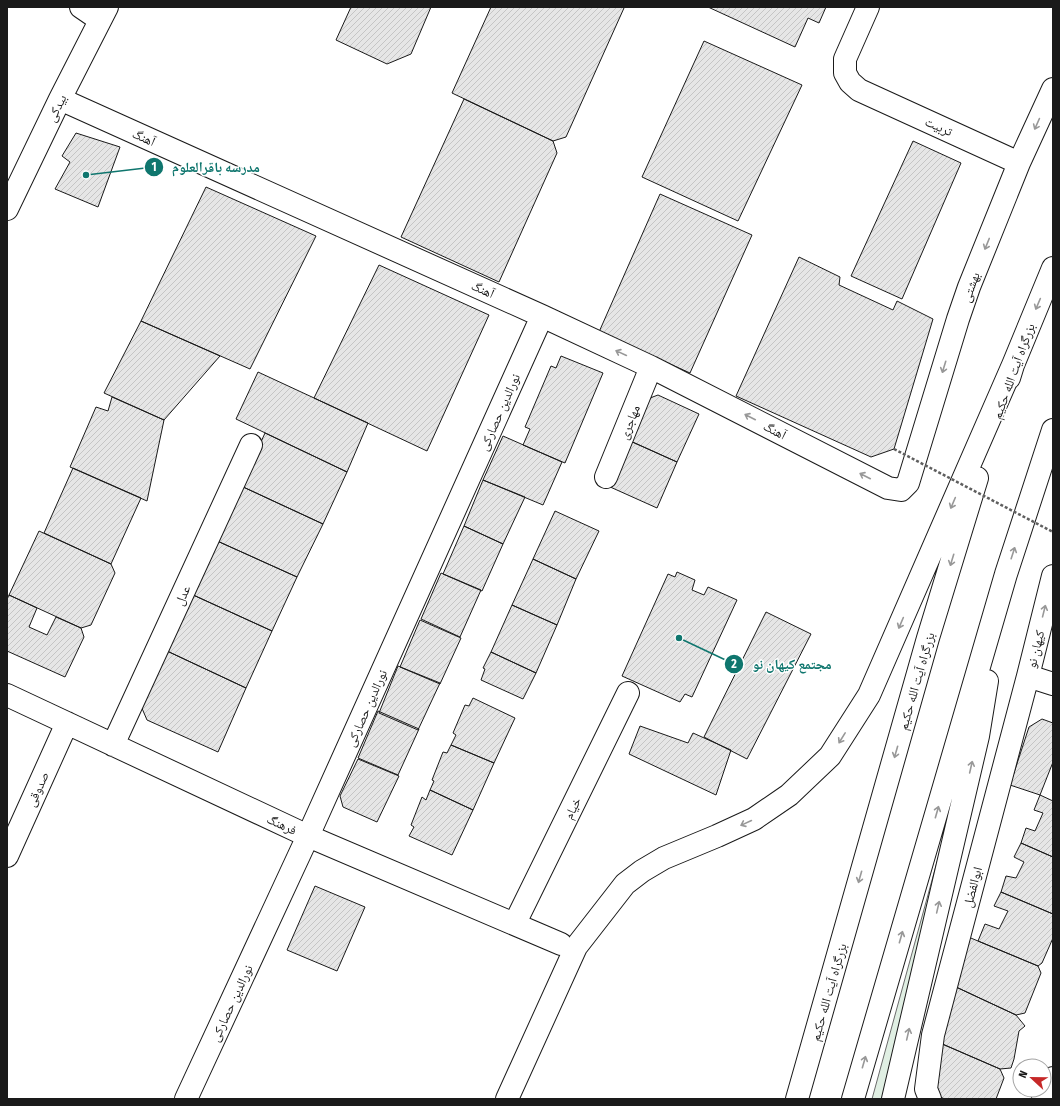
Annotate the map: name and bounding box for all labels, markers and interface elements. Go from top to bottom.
street label: بیدکی [43,92,70,125]
street label: تربیت [922,114,955,140]
one-way arrow [1033,118,1040,130]
street label: آهنگ [130,126,158,149]
callout: مدرسه باقرالعلوم [144,154,268,180]
text: مدرسه باقرالعلوم [172,159,260,177]
text: 1 [151,160,157,174]
one-way arrow [982,238,990,250]
street label: بهشتی [958,270,984,305]
street label: آهنگ [469,278,497,301]
one-way arrow [1034,298,1041,310]
street label: بزرگراه آیت الله حکیم [989,321,1039,421]
one-way arrow [615,349,627,356]
one-way arrow [940,360,947,373]
street label: نورالدین حصارکی [476,371,524,453]
street label: مهاجری [616,403,644,442]
one-way arrow [744,413,756,420]
street label: آهنگ [761,418,789,443]
one-way arrow [860,472,872,479]
one-way arrow [949,497,956,509]
one-way arrow [1009,547,1017,559]
one-way arrow [948,553,955,566]
street label: عدل [171,582,195,608]
one-way arrow [1041,605,1049,618]
one-way arrow [897,616,904,628]
street label: کیهان نو [1024,628,1049,670]
street label: بزرگراه آیت الله حکیم [895,631,939,732]
callout: مجتمع کیهان نو [724,651,839,677]
text: مجتمع کیهان نو [752,656,832,674]
text: 2 [730,657,737,671]
street label: نورالدین حصارکی [343,667,391,749]
one-way arrow [837,732,845,744]
one-way arrow [892,745,899,758]
one-way arrow [967,761,975,774]
street label: صدوقی [23,769,53,809]
street label: خیام [561,795,585,822]
one-way arrow [934,806,941,819]
street label: فرهنگ [264,811,299,839]
one-way arrow [740,820,752,827]
street label: ابوالفضل [960,865,986,909]
one-way arrow [856,870,864,883]
one-way arrow [934,901,942,914]
one-way arrow [898,931,905,944]
street label: بزرگراه آیت الله حکیم [807,942,851,1043]
street label: نورالدین حصارکی [207,963,257,1044]
one-way arrow [905,1028,913,1041]
one-way arrow [861,1055,868,1068]
north arrow [1012,1058,1052,1098]
text: N [1016,1069,1030,1080]

